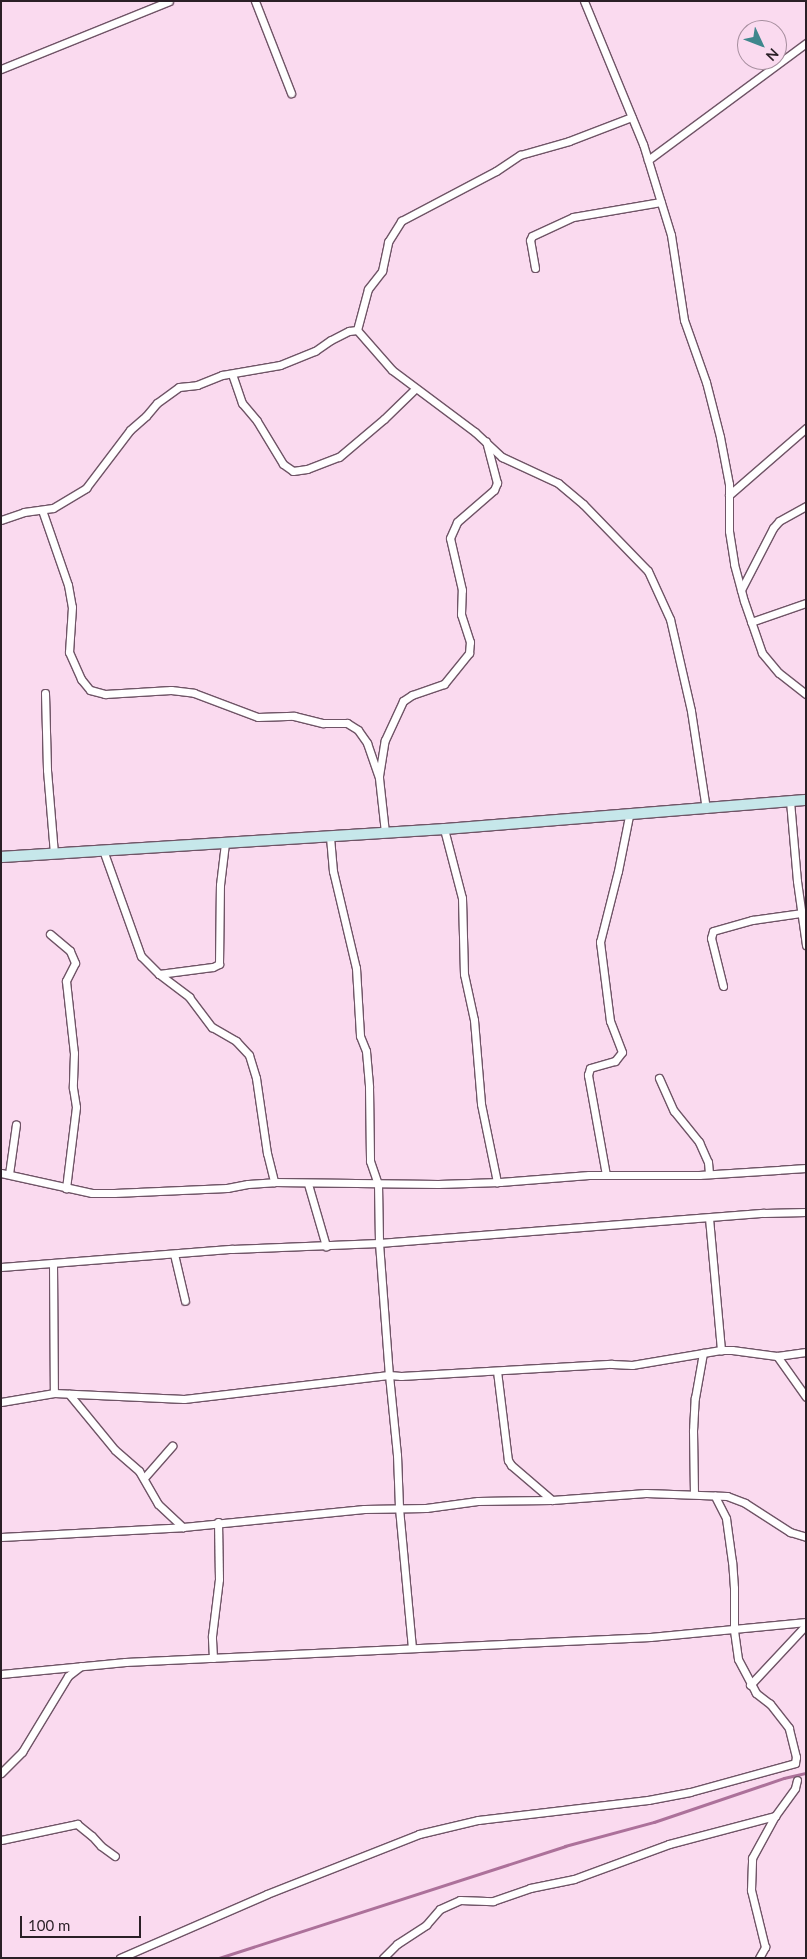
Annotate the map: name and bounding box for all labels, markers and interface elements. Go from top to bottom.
north arrow [737,20,787,70]
text: N [763,45,783,65]
scale bar [22,1906,144,1938]
text: 100 m [28,1916,70,1934]

